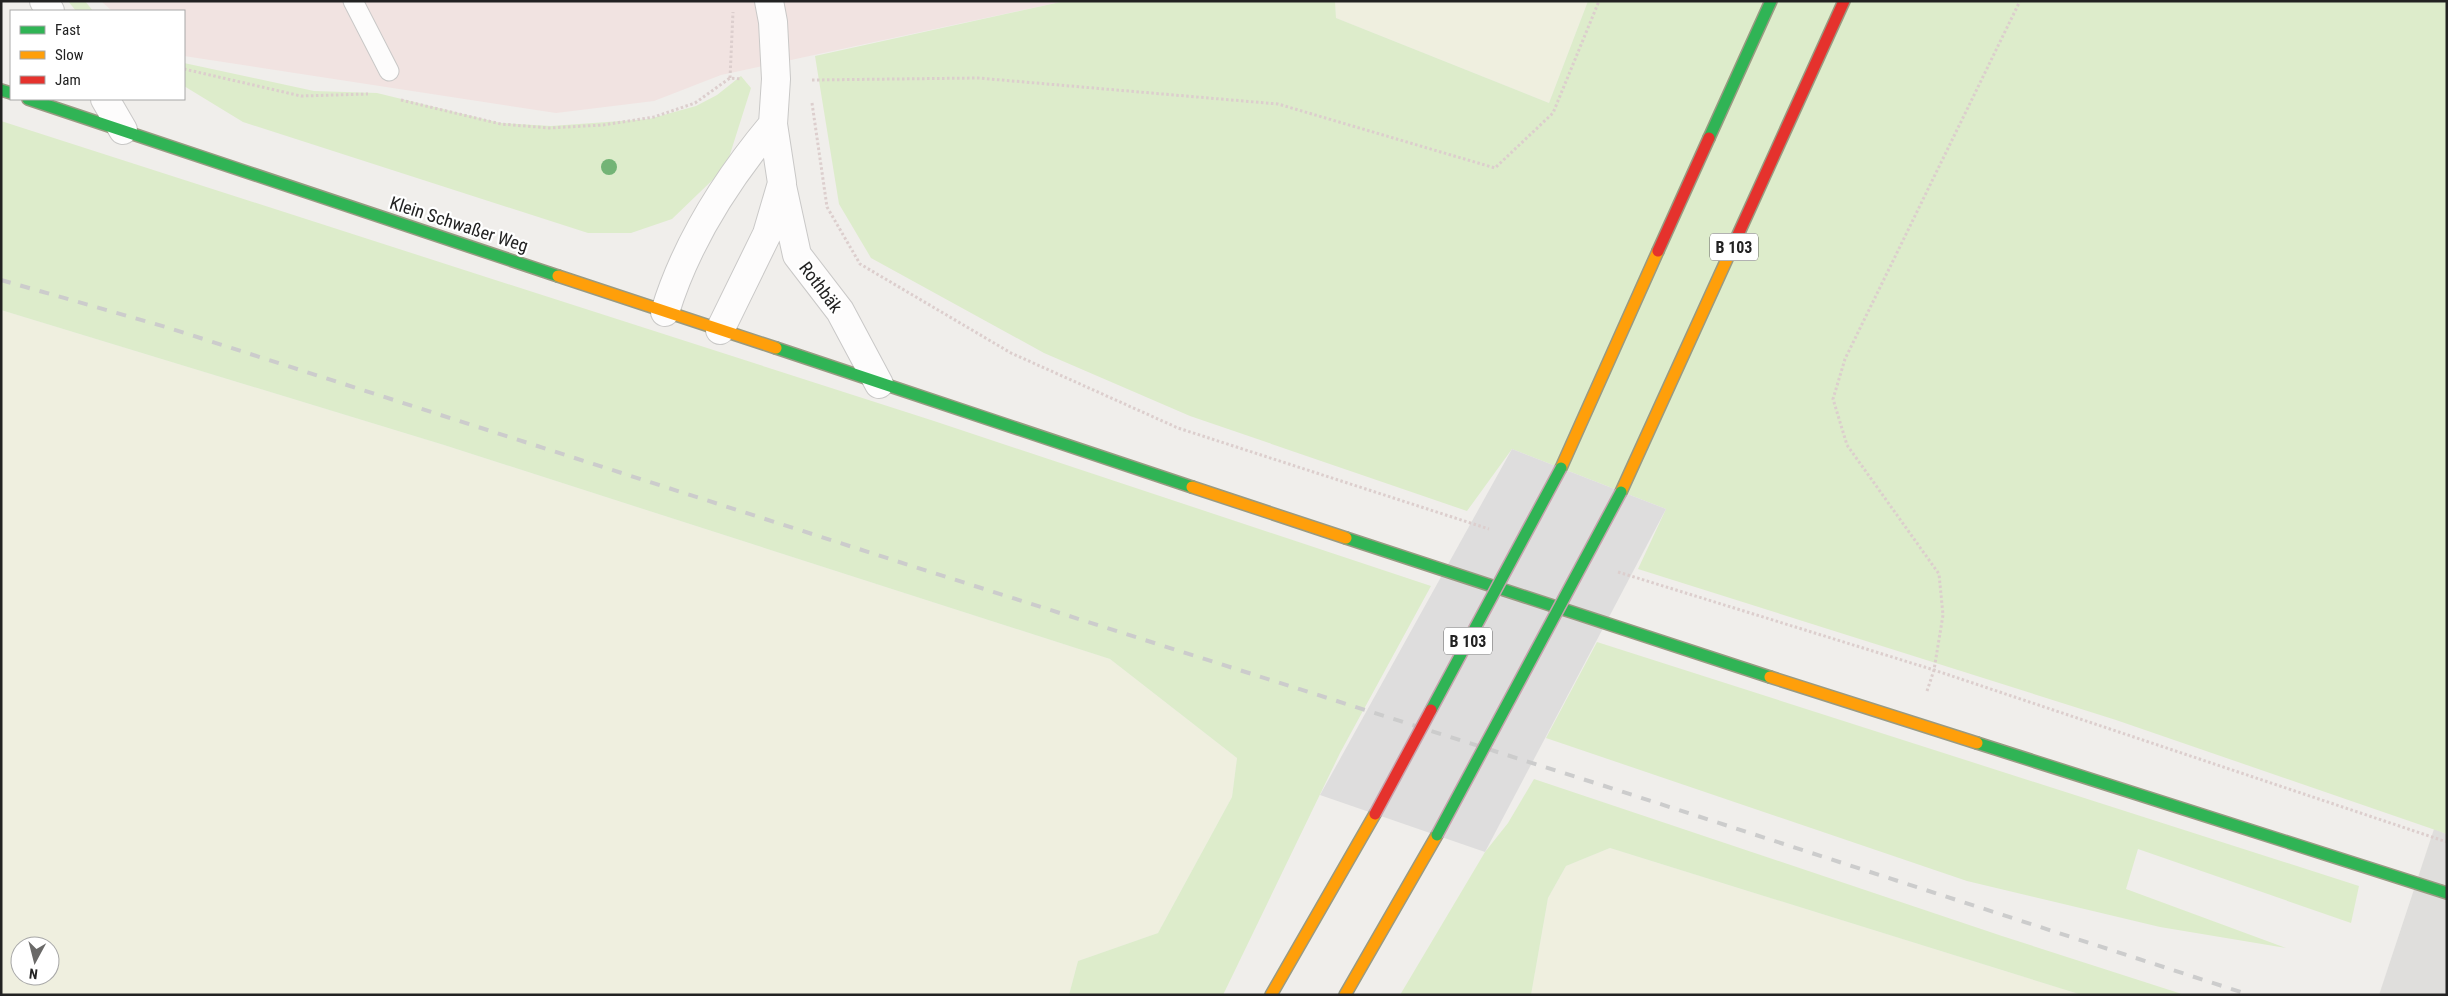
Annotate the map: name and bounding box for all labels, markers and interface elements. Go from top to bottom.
legend [10,10,185,100]
text: Fast [55,21,80,39]
text: Slow [55,46,84,64]
text: Jam [55,71,81,89]
street label: Klein Schwaßer Weg [387,192,531,256]
road number: B 103 [1710,233,1758,260]
street label: Rothbäk [795,257,847,317]
road number: B 103 [1444,627,1492,654]
north arrow [10,936,60,986]
text: N [28,965,39,982]

